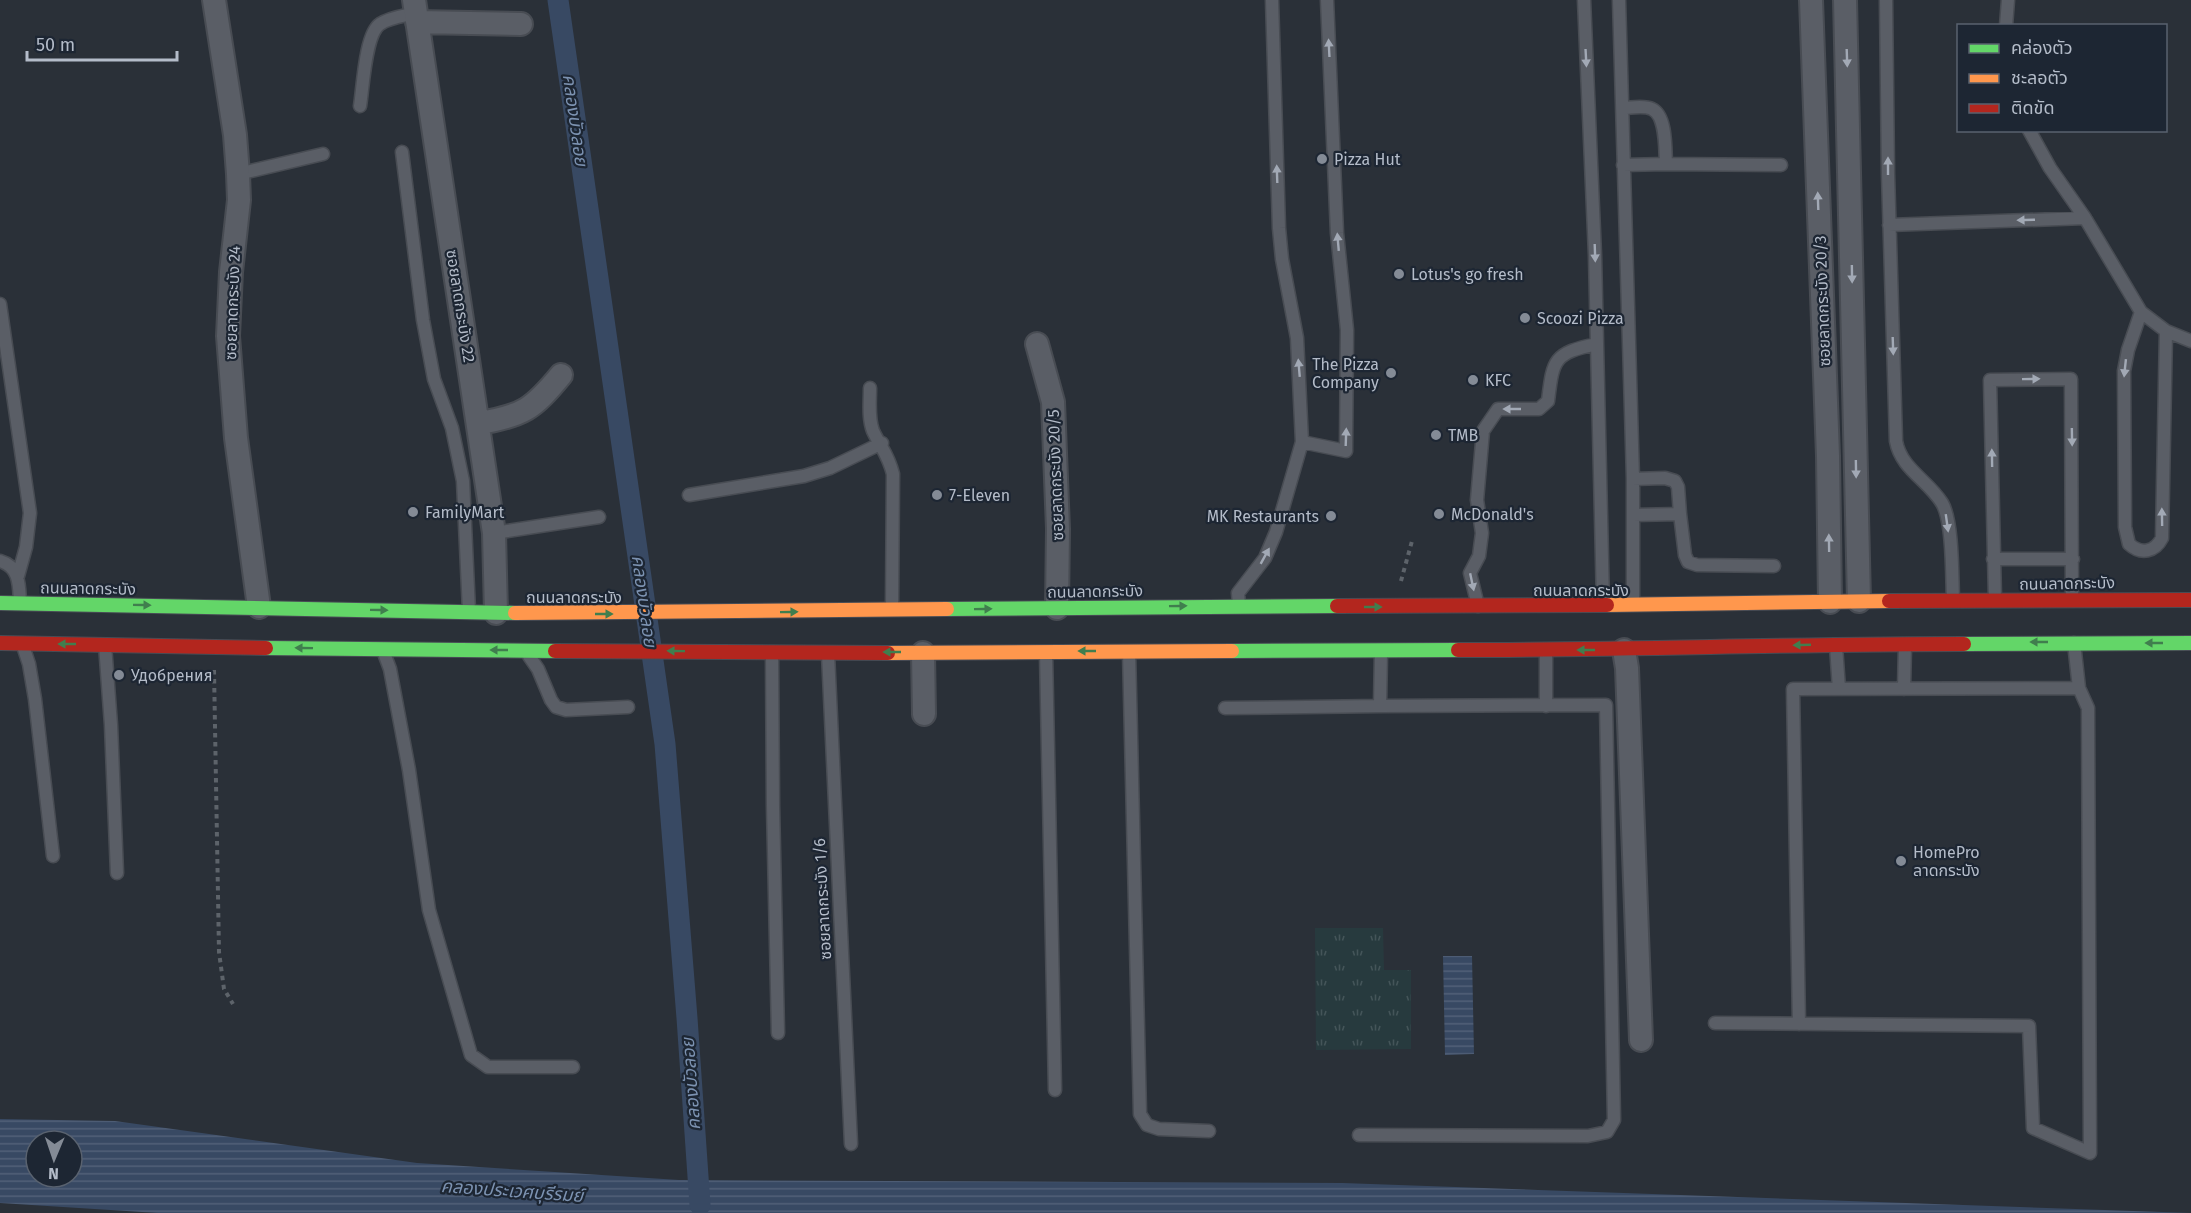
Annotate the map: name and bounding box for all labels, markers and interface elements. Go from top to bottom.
scale bar [27,24,177,62]
legend [1957,24,2167,132]
text: 50 m [36,34,75,56]
text: คล่องตัว [2011,37,2073,59]
one-way arrow [1325,38,1334,57]
one-way arrow [1582,49,1591,68]
one-way arrow [1842,49,1851,68]
text: ชะลอตัว [2011,67,2068,89]
water label: คลองบัวลอย [558,73,593,169]
text: ติดขัด [2011,97,2054,119]
place label: Pizza Hut [1334,150,1401,169]
marker: Pizza Hut [1315,152,1329,166]
one-way arrow [1883,157,1893,176]
one-way arrow [1272,165,1282,184]
one-way arrow [1814,192,1823,211]
one-way arrow [2017,216,2036,225]
one-way arrow [1333,233,1342,252]
street label: ซอยลาดกระบัง 20/3 [1811,235,1834,367]
one-way arrow [1591,244,1600,263]
street label: ซอยลาดกระบัง 24 [221,245,244,361]
street label: ซอยลาดกระบัง 22 [442,248,479,364]
place label: Lotus's go fresh [1411,265,1524,284]
one-way arrow [1847,265,1856,284]
marker: Lotus's go fresh [1392,267,1406,281]
place label: Scoozi Pizza [1537,309,1624,328]
marker: Scoozi Pizza [1518,311,1532,325]
one-way arrow [1888,337,1897,356]
place label: The Pizza Company [1312,355,1379,392]
one-way arrow [1294,358,1304,377]
one-way arrow [2120,359,2130,378]
marker: The Pizza Company [1384,366,1398,380]
place label: KFC [1485,371,1511,390]
marker: KFC [1466,373,1480,387]
one-way arrow [2021,374,2040,384]
one-way arrow [1502,404,1521,414]
street label: ซอยลาดกระบัง 20/5 [1044,409,1067,541]
place label: TMB [1448,426,1478,445]
one-way arrow [1341,427,1351,446]
marker: TMB [1429,428,1443,442]
one-way arrow [2067,428,2076,447]
one-way arrow [1987,448,1996,467]
one-way arrow [1851,460,1860,479]
place label: 7-Eleven [949,486,1010,505]
marker: 7-Eleven [930,488,944,502]
place label: FamilyMart [425,503,505,522]
marker: FamilyMart [406,505,420,519]
place label: McDonald's [1451,505,1534,524]
place label: MK Restaurants [1207,507,1319,526]
marker: McDonald's [1432,507,1446,521]
one-way arrow [2157,507,2167,526]
marker: MK Restaurants [1324,509,1338,523]
one-way arrow [1943,514,1952,533]
one-way arrow [1824,534,1834,553]
one-way arrow [1260,547,1270,564]
water label: คลองบัวลอย [627,554,662,650]
one-way arrow [1468,573,1478,592]
street label: ถนนลาดกระบัง [2019,573,2115,594]
street label: ถนนลาดกระบัง [40,578,136,599]
street label: ถนนลาดกระบัง [1047,581,1143,602]
street label: ถนนลาดกระบัง [1533,581,1629,600]
street label: ถนนลาดกระบัง [526,588,622,607]
one-way arrow [133,601,152,610]
one-way arrow [1169,601,1188,611]
one-way arrow [1364,602,1383,612]
one-way arrow [974,604,993,614]
one-way arrow [370,606,389,615]
one-way arrow [779,607,798,617]
one-way arrow [594,609,613,619]
one-way arrow [2029,638,2048,647]
one-way arrow [2145,638,2164,648]
one-way arrow [57,639,76,649]
one-way arrow [1792,640,1811,650]
one-way arrow [294,643,313,653]
one-way arrow [489,645,508,655]
one-way arrow [1576,645,1595,655]
one-way arrow [667,646,686,656]
one-way arrow [1077,646,1096,656]
one-way arrow [882,647,901,657]
place label: Удобрения [131,666,212,685]
marker: Удобрения [112,668,126,682]
street label: ซอยลาดกระบัง 1/6 [810,838,835,960]
place label: HomePro ลาดกระบัง [1913,843,1980,880]
marker: HomePro ลาดกระบัง [1894,854,1908,868]
water label: คลองบัวลอย [677,1036,705,1131]
north arrow [24,1129,84,1189]
text: N [48,1164,59,1183]
water label: คลองประเวศบุรีรมย์ [440,1175,587,1207]

